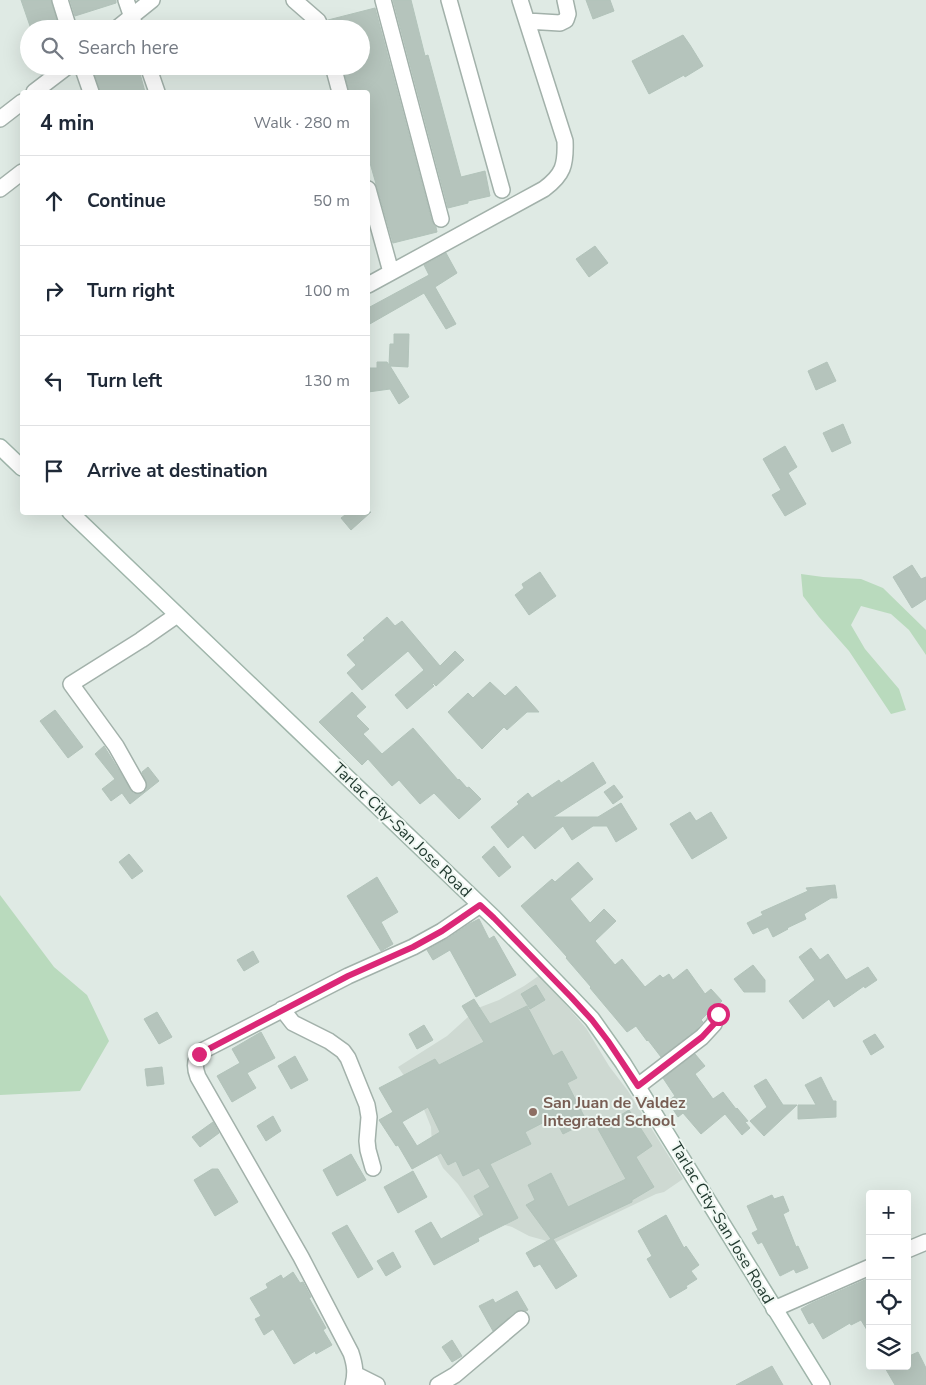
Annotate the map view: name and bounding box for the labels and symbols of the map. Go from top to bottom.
street label: Tarlac City-San Jose Road [328,758,476,902]
route start [707,1003,730,1026]
route end [188,1043,211,1066]
place label: San Juan de Valdez Integrated School [543,1092,686,1132]
marker: San Juan de Valdez Integrated School [527,1106,539,1118]
street label: Tarlac City-San Jose Road [665,1138,779,1308]

